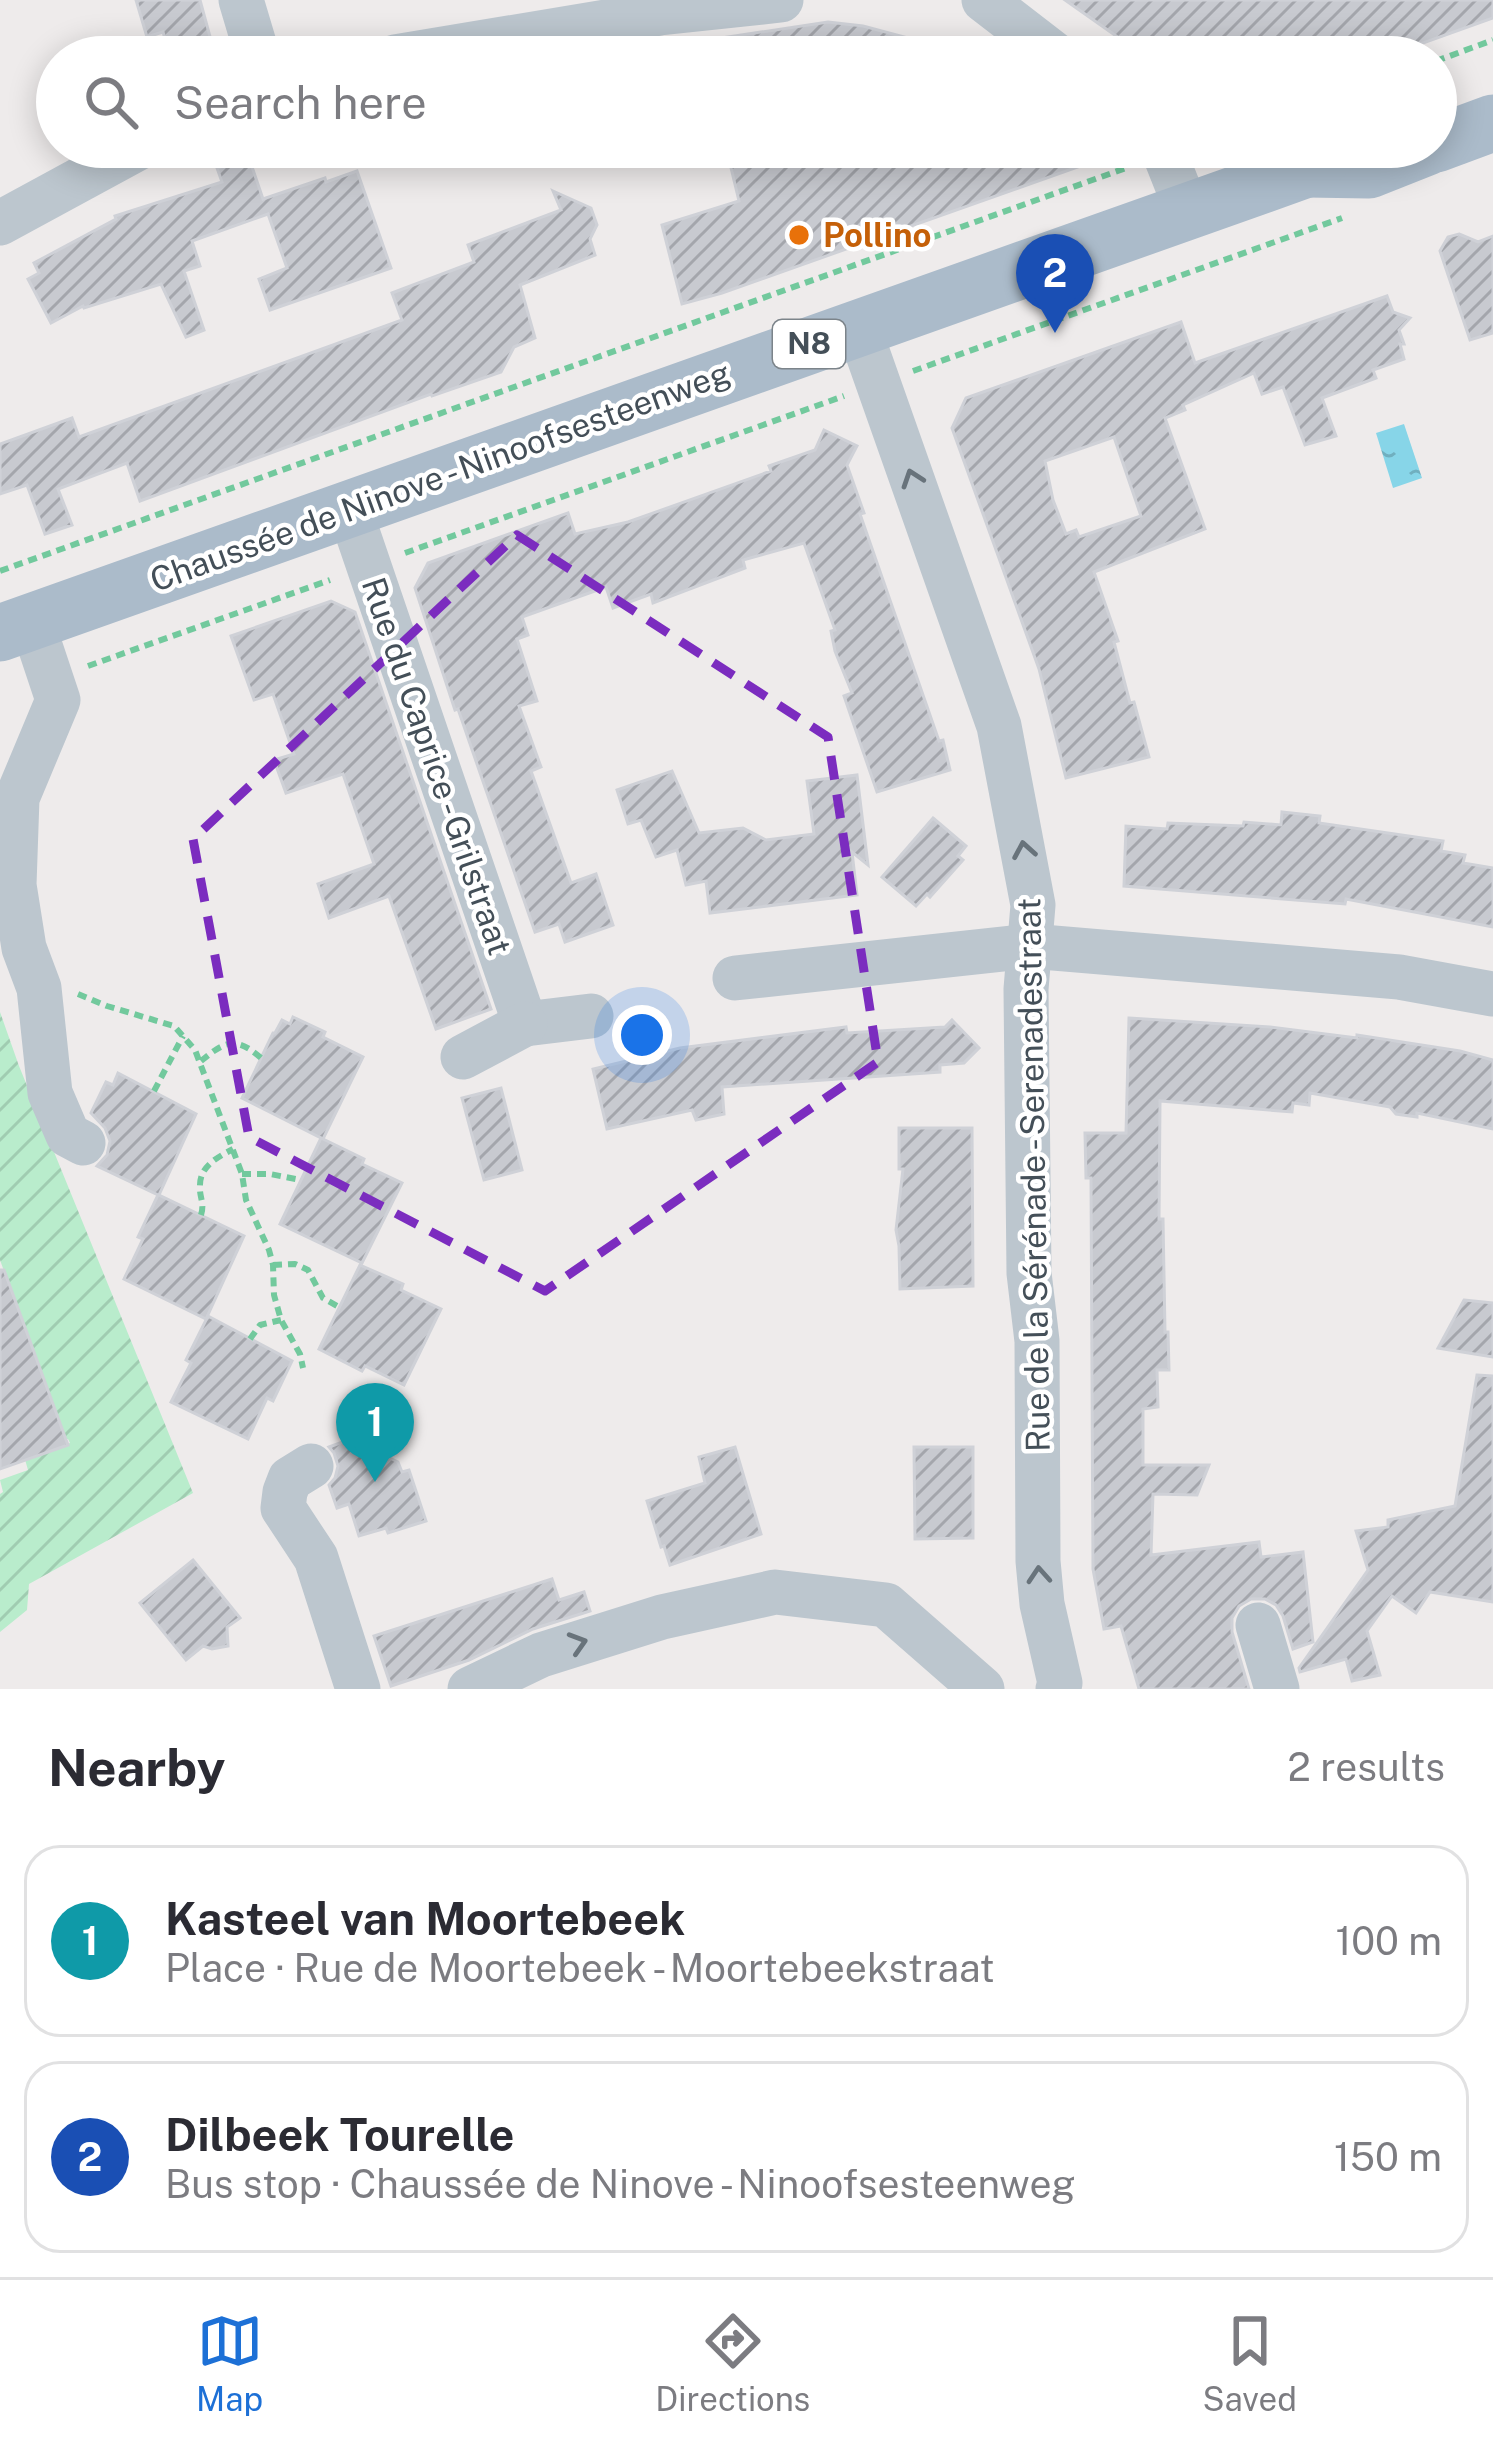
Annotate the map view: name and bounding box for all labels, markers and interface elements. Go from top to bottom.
search box [36,36,1457,168]
icon: search [78,69,144,135]
text: Search here [174,76,427,129]
place label: Pollino [823,216,932,254]
marker: Pollino [786,222,812,248]
pin: 2 [1016,234,1094,333]
road number: N8 [773,320,845,368]
street label: Chaussée de Ninove - Ninoofsesteenweg [145,353,735,599]
one-way arrow [902,468,926,489]
street label: Rue du Caprice - Grilstraat [355,572,519,960]
one-way arrow [1012,841,1037,861]
street label: Rue de la Sérénade - Serenadestraat [1009,898,1057,1452]
your location [612,1005,672,1065]
pin: 1 [336,1383,414,1482]
one-way arrow [1027,1565,1053,1584]
one-way arrow [567,1633,588,1658]
text: Nearby [48,1738,225,1797]
text: 2 results [1288,1744,1445,1790]
text: Kasteel van Moortebeek [165,1892,685,1945]
text: 1 [82,1918,98,1964]
text: 100 m [1335,1918,1442,1964]
text: Place · Rue de Moortebeek - Moortebeekstraat [165,1945,995,1991]
text: Dilbeek Tourelle [165,2108,515,2161]
text: 2 [78,2134,102,2180]
text: 150 m [1334,2134,1442,2180]
text: Bus stop · Chaussée de Ninove - Ninoofsesteenweg [165,2161,1076,2207]
tab: Map [196,2308,263,2418]
tab: Directions [655,2308,810,2418]
tab: Saved [1203,2308,1297,2418]

